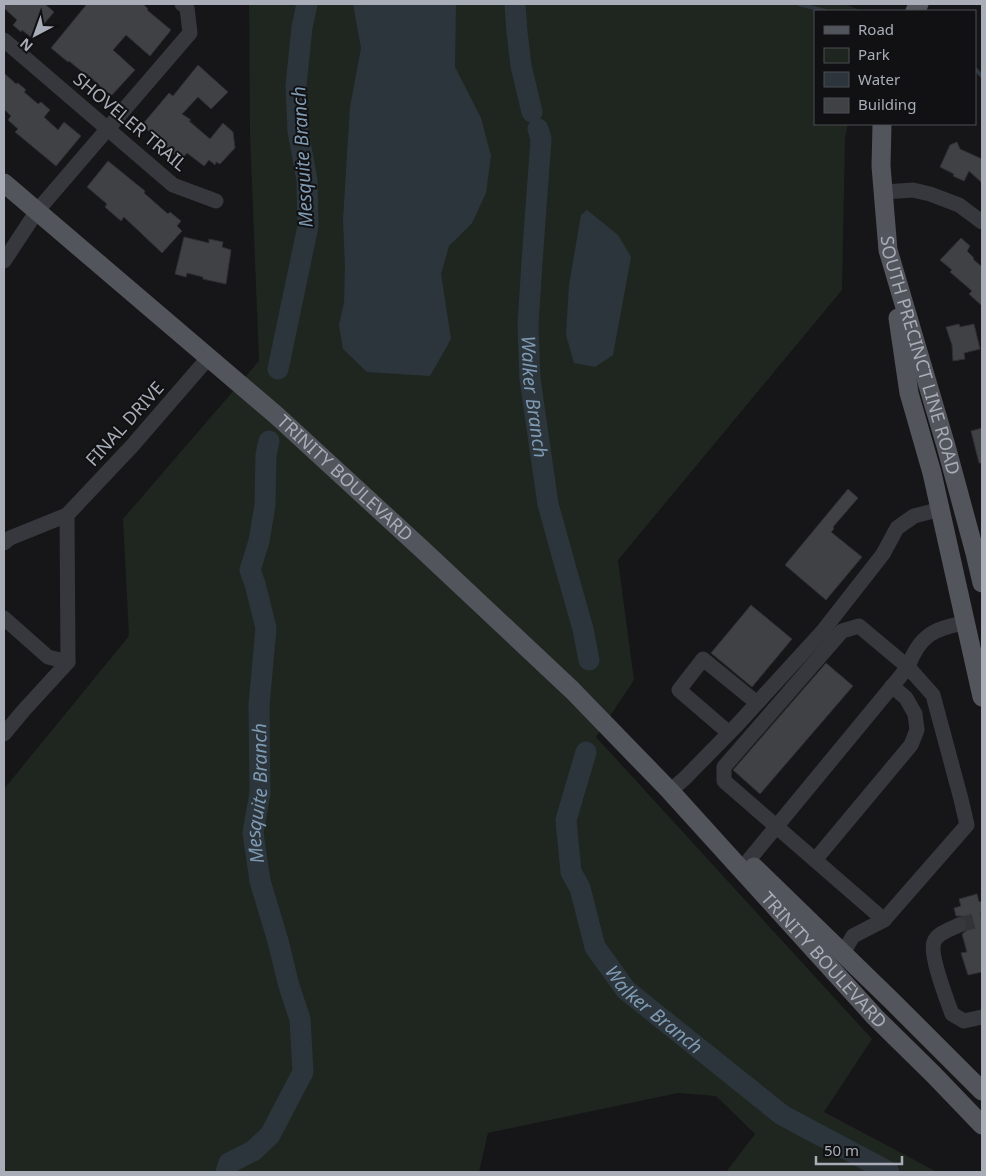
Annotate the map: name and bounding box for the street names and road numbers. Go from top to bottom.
street label: SHOVELER TRAIL [69,67,193,176]
street label: SOUTH PRECINCT LINE ROAD [876,235,966,477]
street label: FINAL DRIVE [80,376,169,471]
street label: TRINITY BOULEVARD [272,409,419,546]
street label: TRINITY BOULEVARD [756,886,893,1033]

